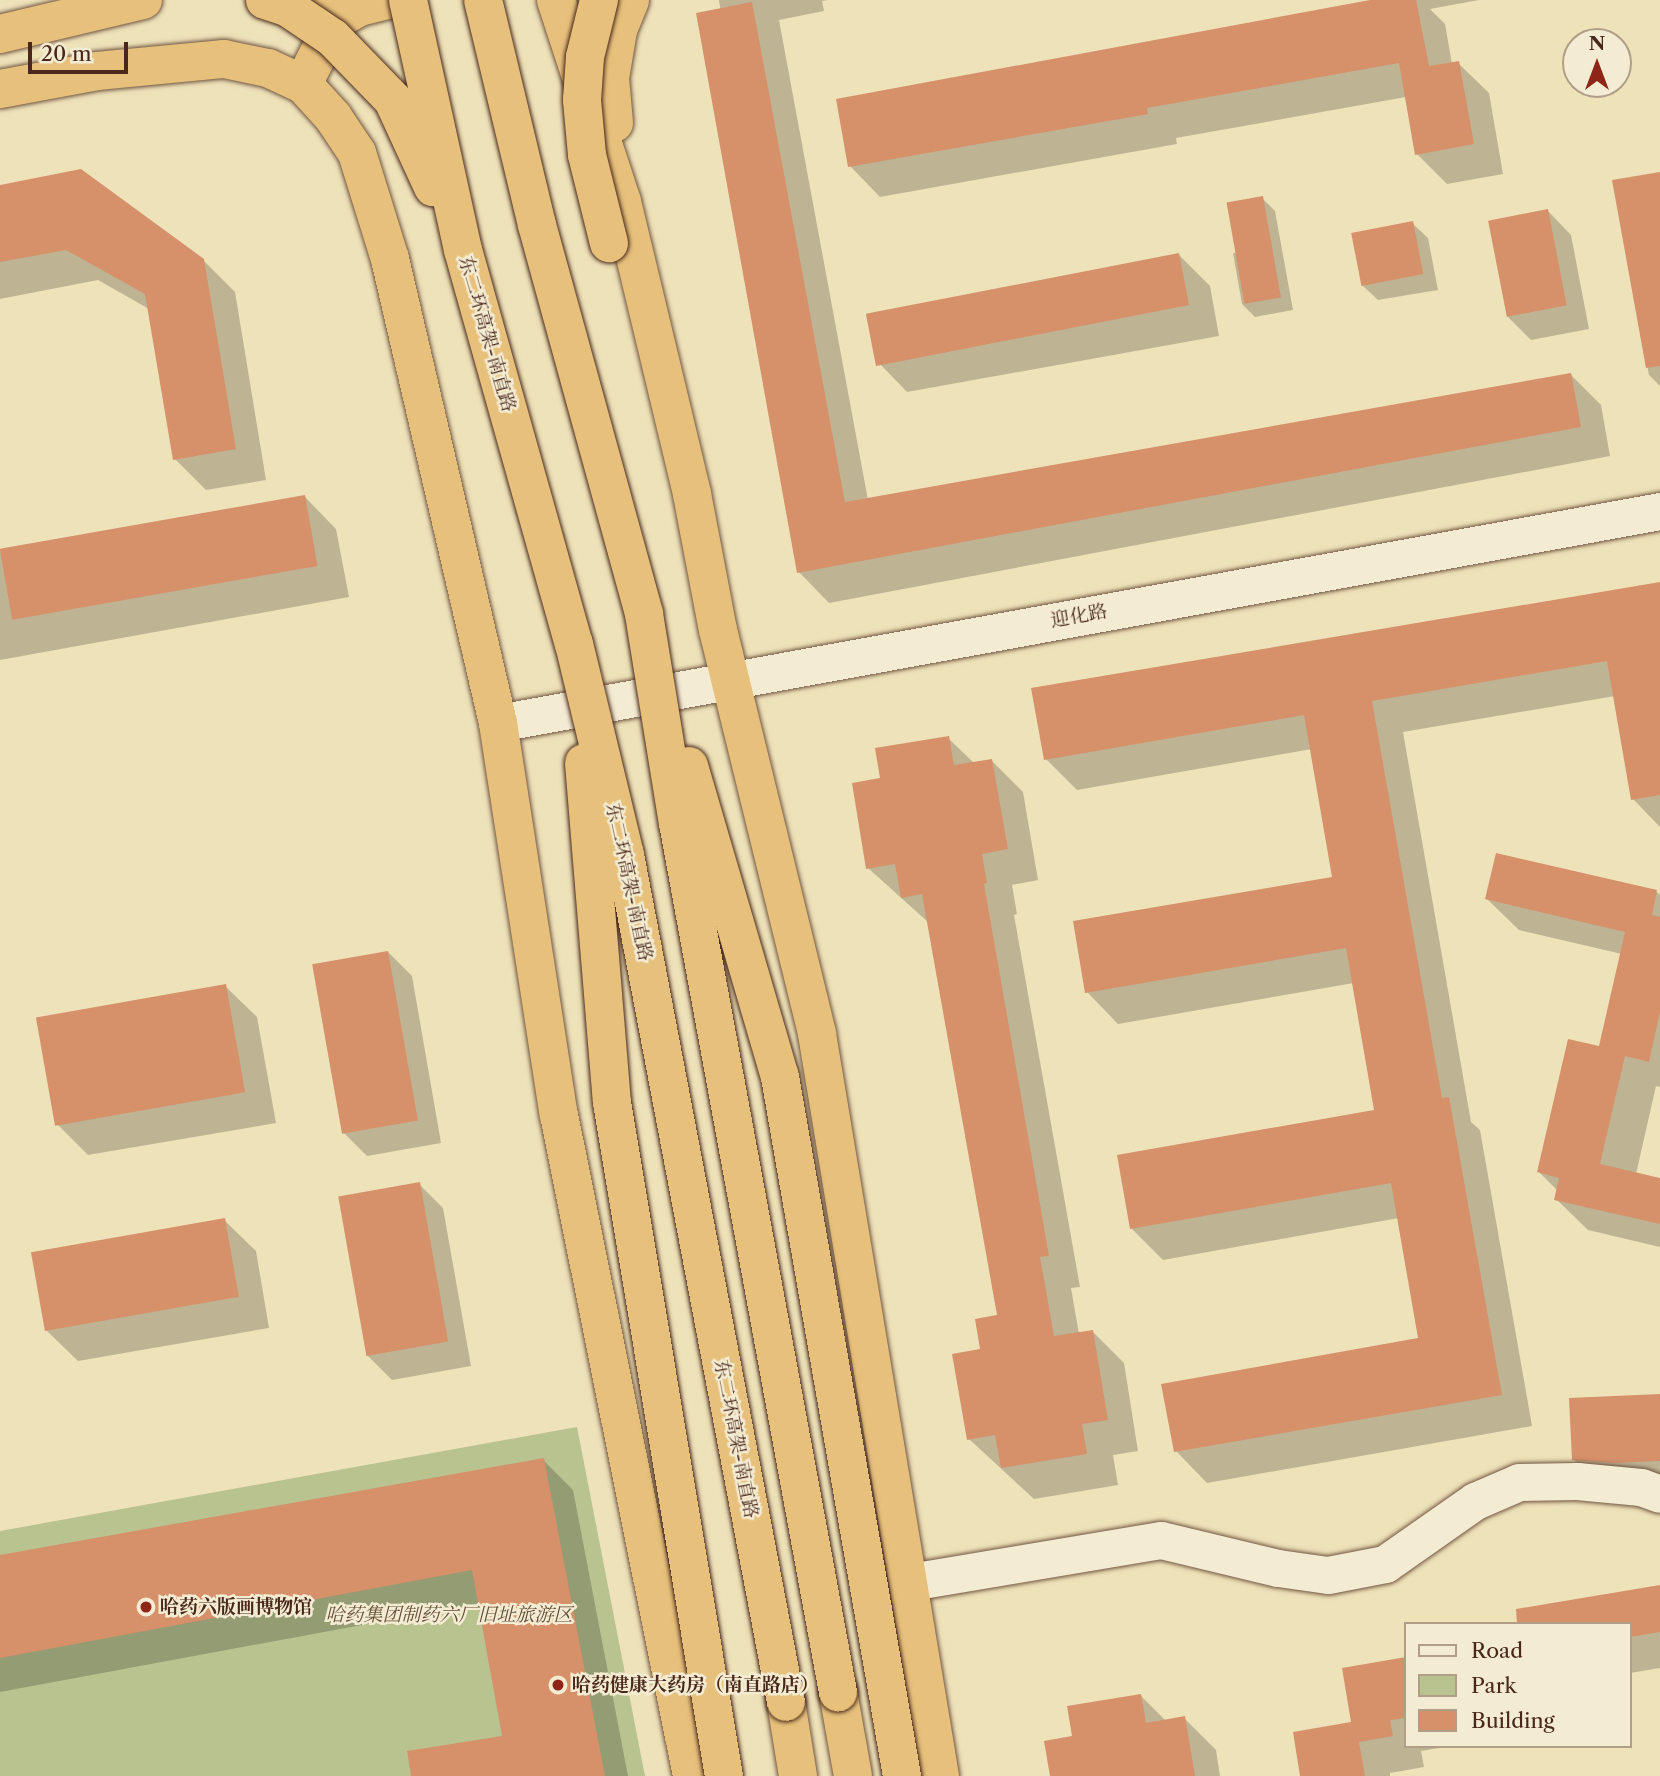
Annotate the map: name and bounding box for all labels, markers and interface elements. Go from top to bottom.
scale bar [32,28,131,72]
north arrow [1562,28,1632,98]
text: N [1589,32,1605,55]
text: 20 m [41,41,92,66]
street label: 东二环高架-南直路 [454,254,520,414]
street label: 迎化路 [1049,600,1109,632]
street label: 东二环高架-南直路 [601,801,657,963]
street label: 东二环高架-南直路 [709,1358,763,1520]
place label: 哈药六版画博物馆 [160,1596,312,1618]
marker: 哈药六版画博物馆 [138,1599,154,1615]
park label: 哈药集团制药六厂旧址旅游区 [326,1604,572,1626]
legend [1404,1622,1632,1748]
text: Road [1471,1638,1523,1663]
text: Park [1471,1673,1517,1698]
place label: 哈药健康大药房（南直路店） [572,1674,819,1696]
marker: 哈药健康大药房（南直路店） [550,1677,566,1693]
text: Building [1471,1708,1555,1733]

